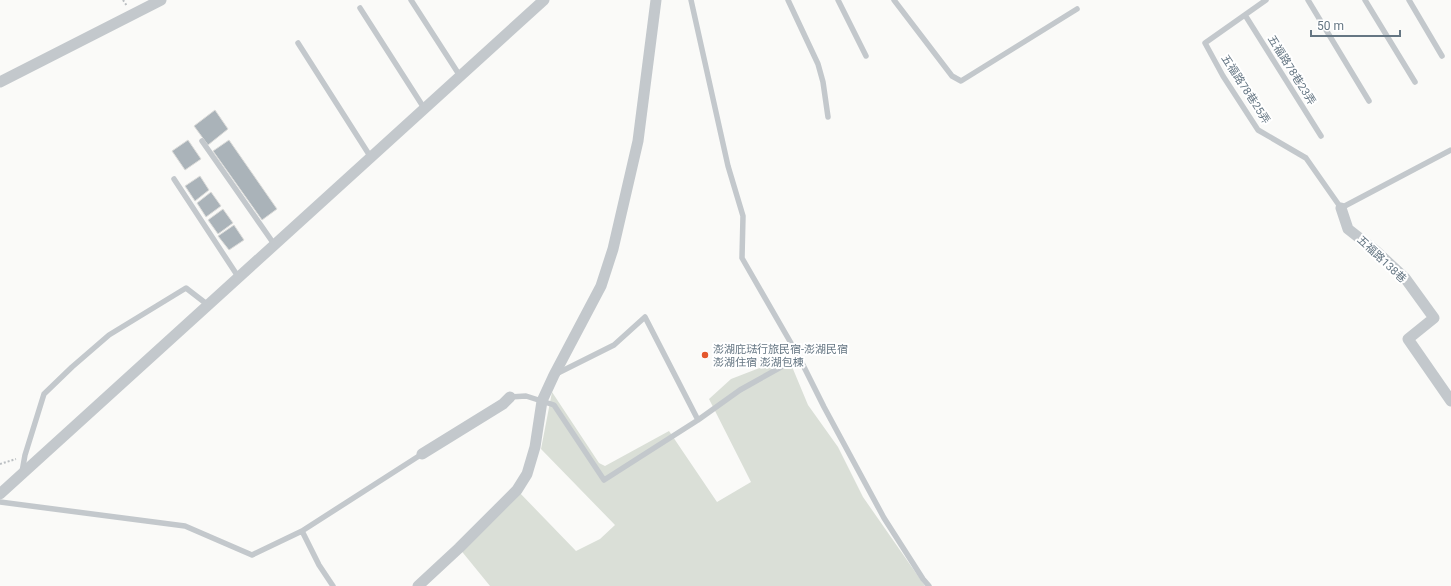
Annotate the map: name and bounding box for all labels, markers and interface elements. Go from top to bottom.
scale bar [1311,12,1400,38]
text: 50 m [1317,19,1344,33]
street label: 五福路78巷23弄 [1265,33,1318,108]
street label: 五福路78巷25弄 [1218,52,1273,126]
street label: 五福路138巷 [1354,233,1409,285]
place label: 澎湖庇琺行旅民宿-澎湖民宿 澎湖住宿 澎湖包棟 [713,343,848,369]
marker: 澎湖庇琺行旅民宿-澎湖民宿 澎湖住宿 澎湖包棟 [700,350,710,360]

